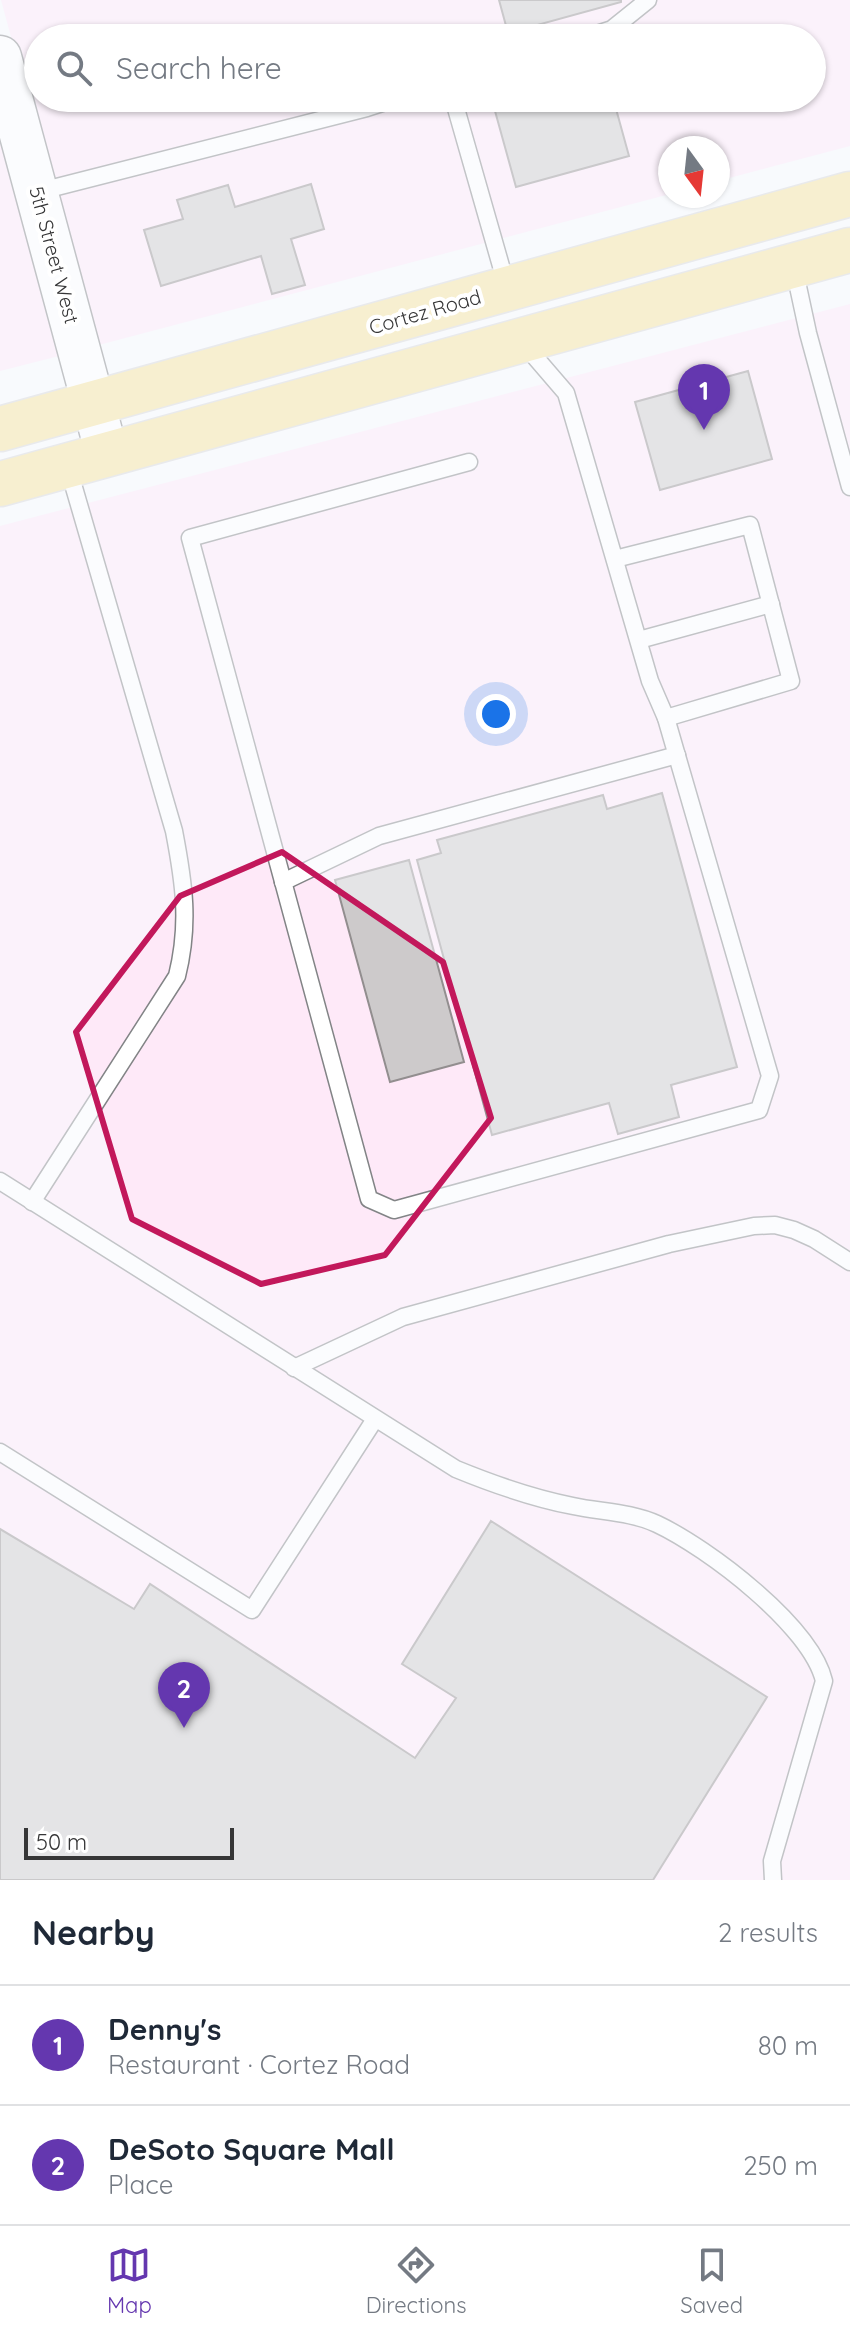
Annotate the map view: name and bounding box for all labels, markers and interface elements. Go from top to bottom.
search box [24,24,826,112]
icon: search [52,46,96,90]
text: Search here [116,49,282,87]
north arrow [658,136,730,208]
street label: 5th Street West [24,183,85,326]
street label: Cortez Road [366,284,484,339]
pin: 1 [678,364,730,430]
your location [476,694,516,734]
pin: 2 [158,1662,210,1728]
scale bar [24,1824,234,1860]
text: 50 m [36,1828,87,1856]
text: Nearby [32,1911,155,1954]
text: 2 results [718,1916,818,1949]
text: Denny's [108,2010,221,2048]
text: 1 [53,2029,63,2062]
text: 80 m [758,2029,818,2062]
text: Restaurant · Cortez Road [108,2048,410,2081]
text: DeSoto Square Mall [108,2130,395,2168]
text: 2 [51,2149,65,2182]
text: 250 m [743,2149,818,2182]
text: Place [108,2168,173,2201]
tab: Map [107,2243,152,2319]
tab: Directions [366,2243,466,2319]
tab: Saved [680,2243,743,2319]

